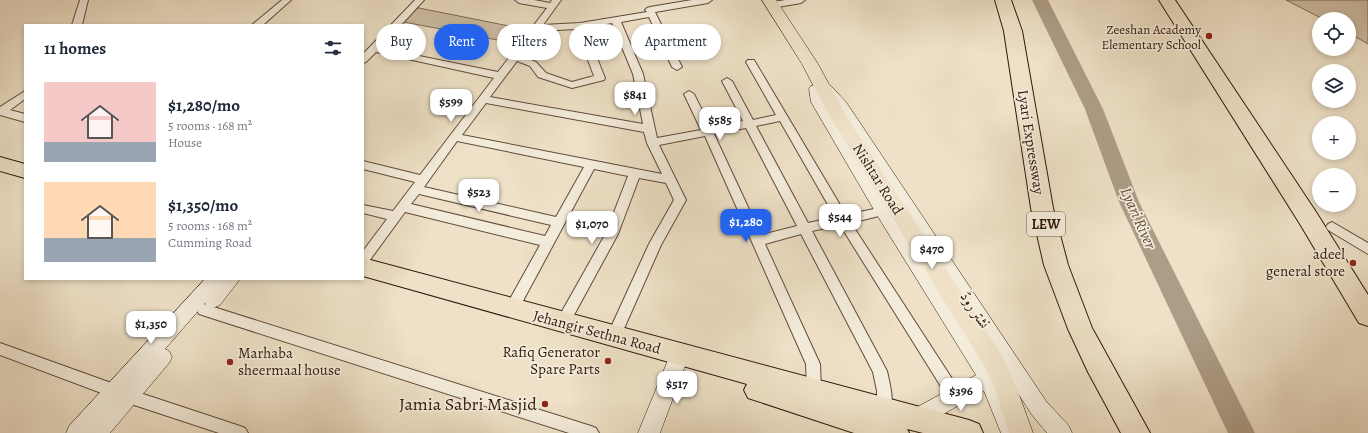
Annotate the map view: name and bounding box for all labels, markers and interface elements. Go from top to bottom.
map controls [1312,12,1356,212]
button: locate [1312,12,1356,56]
place label: Zeeshan Academy Elementary School [1101,21,1201,53]
chip: Buy [376,24,426,60]
chip: Rent [434,24,489,60]
chip: Filters [497,24,561,60]
chip: New [569,24,623,60]
chip: Apartment [631,24,721,60]
marker: Zeeshan Academy Elementary School [1204,31,1214,41]
text: 11 homes [44,37,106,60]
icon: filters [322,37,344,59]
button: layers [1312,64,1356,108]
pin: $841 [611,82,659,116]
text: $841 [623,86,647,103]
street label: Lyari Expressway [1013,88,1049,196]
pin: $599 [427,89,475,123]
text: $599 [439,93,463,110]
text: $1,280/mo [168,94,240,117]
icon: home [76,98,124,146]
pin: $585 [696,107,744,141]
text: $585 [708,111,732,128]
button: + [1312,116,1356,160]
text: 5 rooms · 168 m² [168,117,252,134]
text: House [168,134,202,151]
street label: Nishtar Road [848,139,908,219]
button: − [1312,168,1356,212]
pin: $523 [455,179,503,213]
text: $523 [467,183,491,200]
water label: Lyari River [1115,184,1162,253]
text: $1,350/mo [168,194,238,217]
icon: home [76,198,124,246]
pin: $544 [816,204,864,238]
text: $544 [828,208,852,225]
pin: $1,280 [713,209,779,243]
pin: $1,070 [559,211,625,245]
road number: LEW [1027,212,1065,236]
text: $1,280 [729,213,763,230]
text: $1,070 [576,215,608,232]
text: 5 rooms · 168 m² [168,217,252,234]
text: Cumming Road [168,234,252,251]
pin: $470 [908,236,956,270]
text: $470 [920,240,944,257]
place label: adeel general store [1266,244,1345,281]
marker: adeel general store [1348,258,1358,268]
street label: نشتر روڈ [956,288,994,332]
street label: Jehangir Sethna Road [531,305,664,359]
pin: $1,350 [118,311,184,345]
text: $1,350 [135,315,167,332]
place label: Rafiq Generator Spare Parts [503,342,600,379]
place label: Marhaba sheermaal house [238,343,341,380]
marker: Rafiq Generator Spare Parts [603,356,613,366]
marker: Marhaba sheermaal house [225,357,235,367]
pin: $517 [653,371,701,405]
text: $517 [666,375,688,392]
pin: $396 [937,378,985,412]
text: $396 [949,382,973,399]
place label: Jamia Sabri Masjid [399,392,537,416]
marker: Jamia Sabri Masjid [540,399,550,409]

